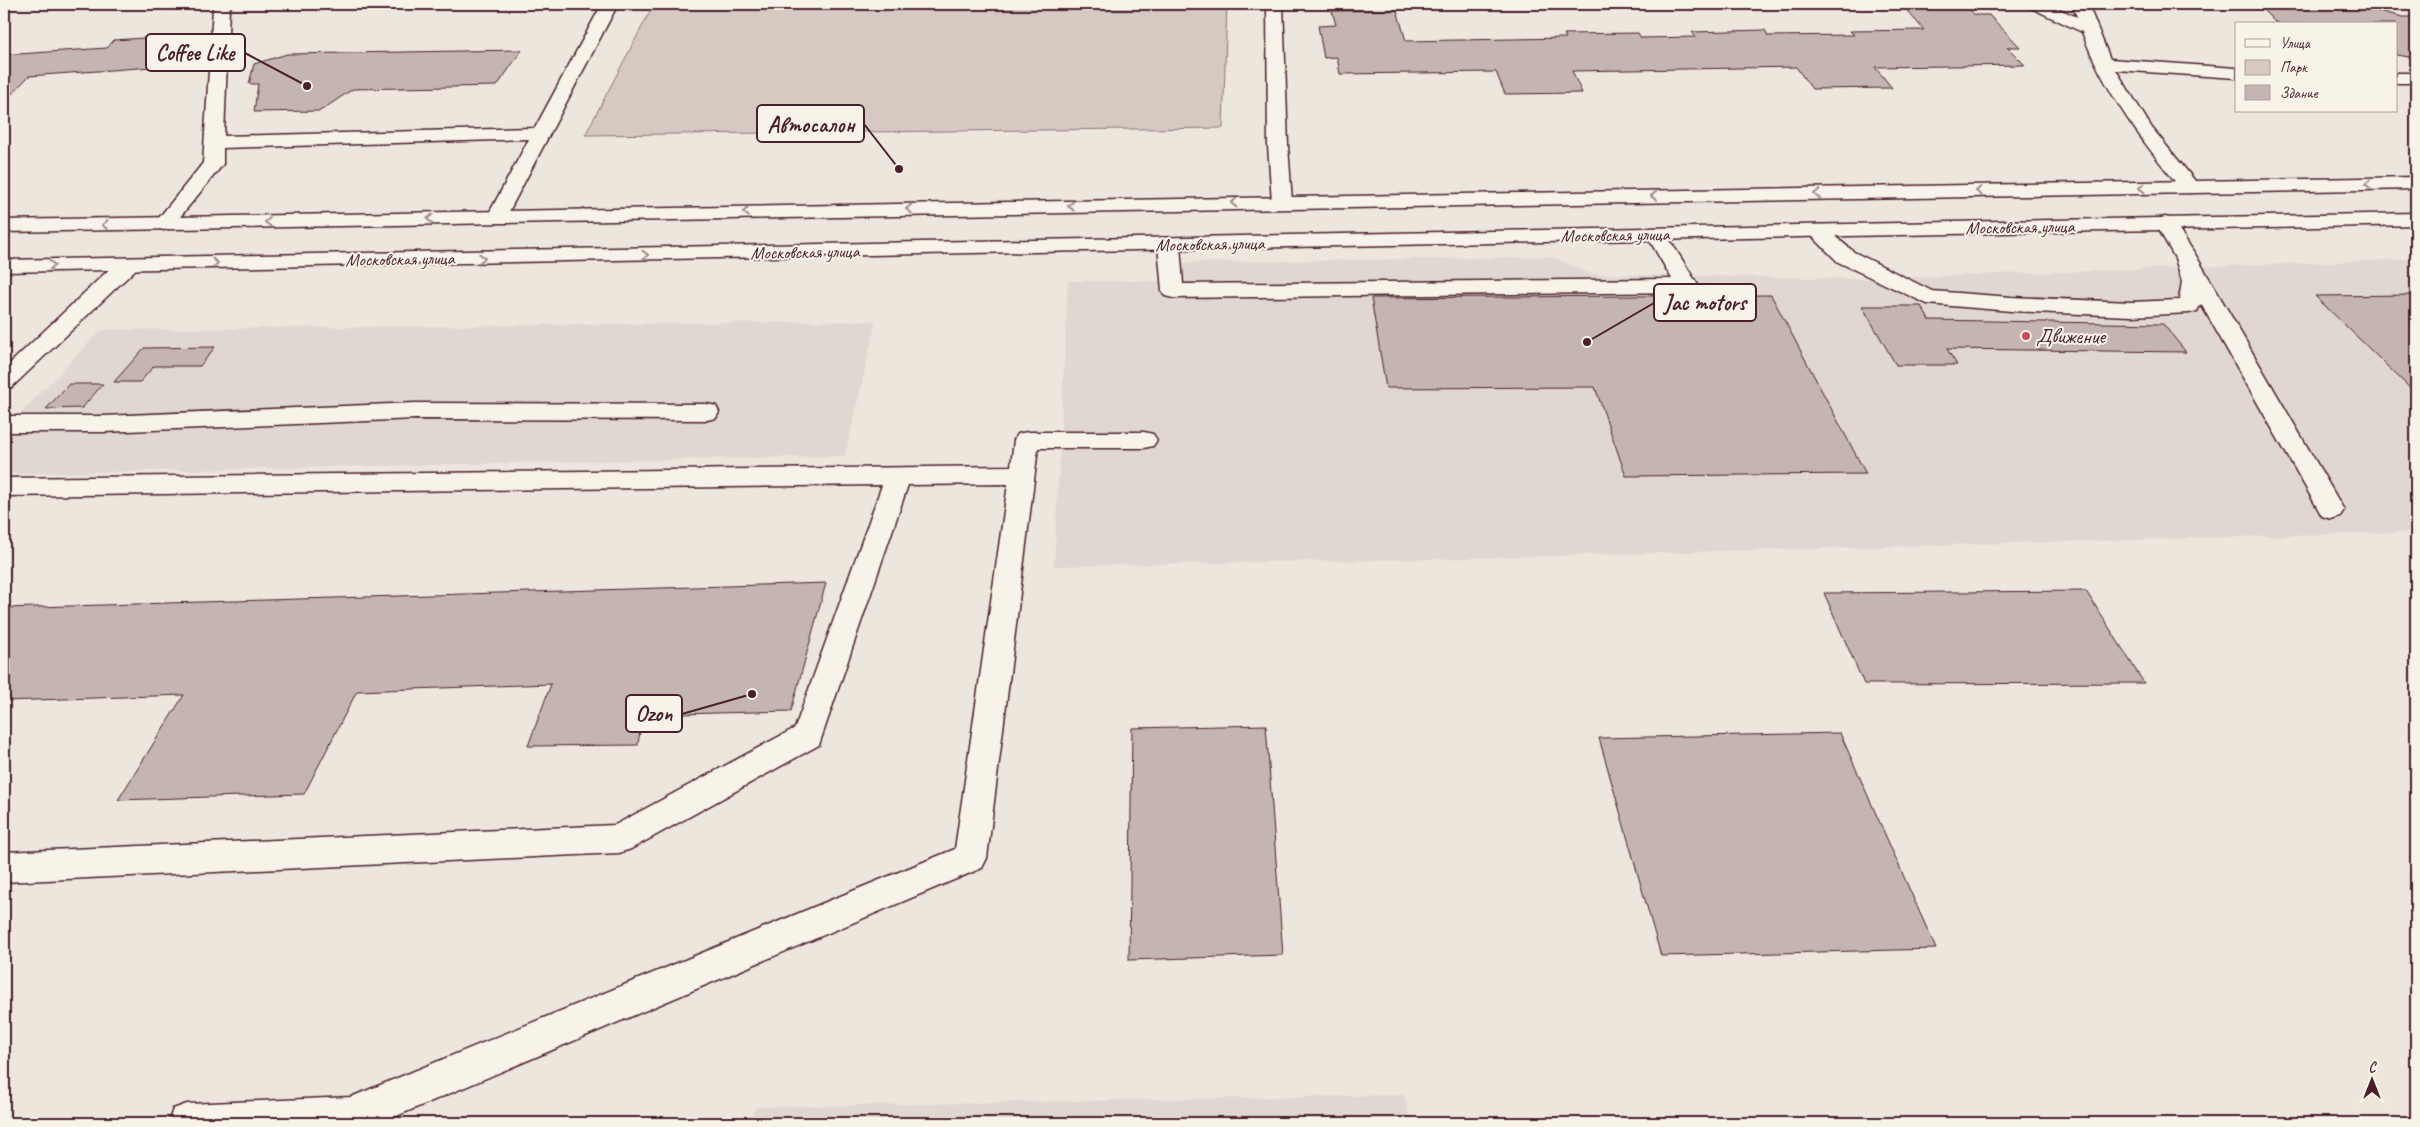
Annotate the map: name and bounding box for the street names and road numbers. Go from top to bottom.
street label: Московская улица [1965,215,2076,239]
street label: Московская улица [1560,223,1671,247]
street label: Московская улица [1155,232,1266,256]
street label: Московская улица [750,240,861,264]
street label: Московская улица [345,247,456,271]

